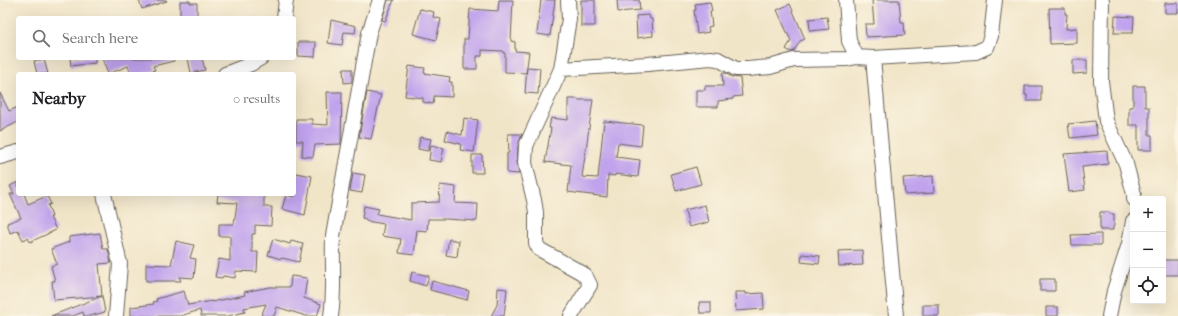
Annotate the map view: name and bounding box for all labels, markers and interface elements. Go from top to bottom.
search box [16,16,296,60]
icon: search [30,27,52,49]
text: Search here [62,29,138,47]
text: Nearby [32,88,86,108]
text: 0 results [233,91,280,106]
map controls [1130,196,1166,304]
button: + [1130,196,1166,232]
button: − [1130,232,1166,268]
button: locate [1130,268,1166,304]

